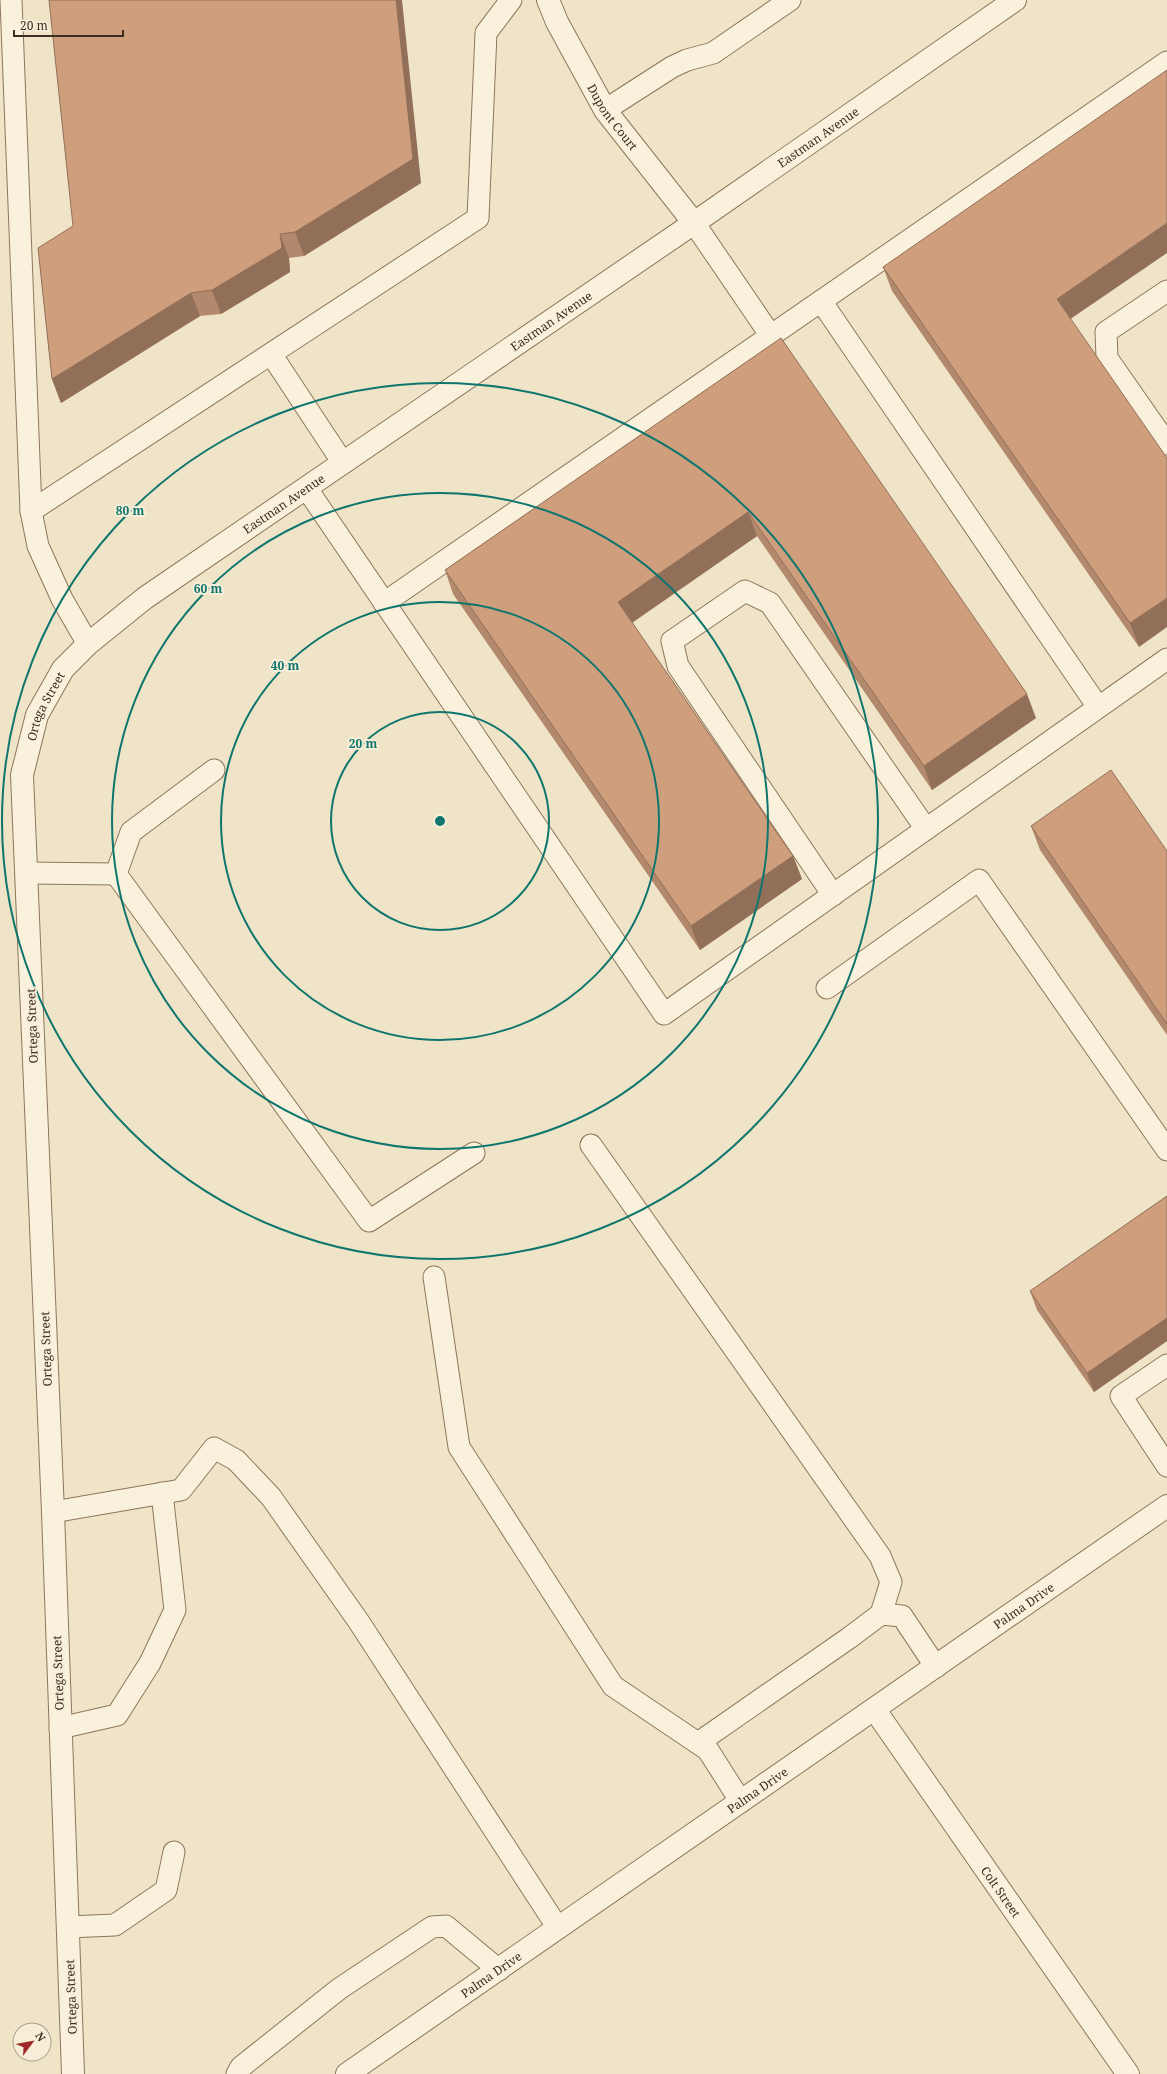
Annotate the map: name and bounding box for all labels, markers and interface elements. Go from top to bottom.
scale bar [14,12,123,38]
text: 20 m [20,17,48,34]
street label: Dupont Court [584,81,642,154]
street label: Eastman Avenue [774,103,862,171]
street label: Eastman Avenue [507,287,595,355]
street label: Eastman Avenue [239,469,328,537]
text: 80 m [116,502,144,519]
text: 60 m [194,580,222,597]
text: 40 m [271,657,299,674]
street label: Ortega Street [22,668,68,743]
text: 20 m [349,735,377,752]
centre of rings [433,814,447,828]
street label: Ortega Street [22,988,42,1064]
street label: Ortega Street [36,1311,56,1387]
street label: Palma Drive [990,1578,1057,1632]
street label: Ortega Street [48,1635,68,1711]
street label: Palma Drive [723,1763,791,1817]
street label: Colt Street [977,1862,1025,1921]
street label: Palma Drive [457,1947,525,2001]
street label: Ortega Street [61,1959,81,2035]
north arrow [12,2022,52,2062]
text: N [32,2029,50,2044]

